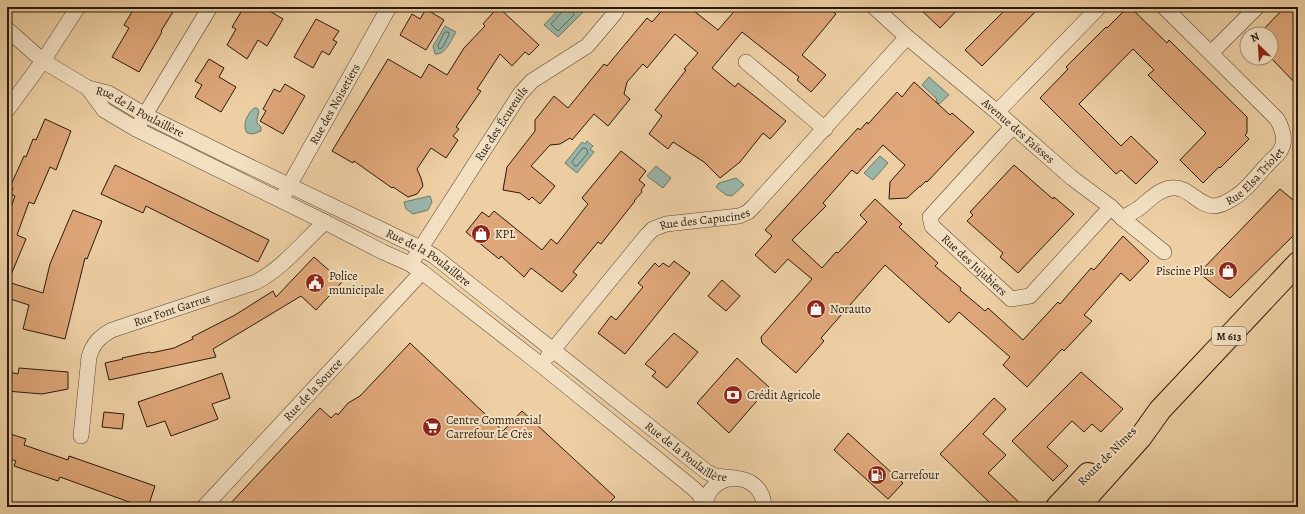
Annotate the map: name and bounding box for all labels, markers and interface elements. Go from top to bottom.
north arrow [1239,26,1279,66]
text: N [1248,29,1262,46]
street label: Rue des Noisetiers [306,60,364,147]
street label: Rue de la Poulaillère [94,82,187,141]
street label: Rue des Écureuils [471,82,532,164]
street label: Avenue des Faïsses [978,94,1058,167]
street label: Rue Elsa Triolet [1223,145,1288,209]
street label: Rue des Capucines [657,204,753,234]
shop icon: KPL [470,223,492,245]
street label: Rue de la Poulaillère [383,225,474,290]
place label: KPL [495,226,516,242]
street label: Rue des Jujubiers [938,231,1011,300]
shop icon: Piscine Plus [1217,260,1239,282]
place label: Piscine Plus [1156,263,1214,279]
place label: Police municipale [329,268,384,298]
public building icon: Police municipale [304,272,326,294]
street label: Rue Font Garrus [131,290,212,330]
shop icon: Norauto [805,298,827,320]
place label: Norauto [830,301,871,317]
road number: M 613 [1212,327,1246,345]
street label: Rue de la Source [280,355,346,424]
bank icon: Crédit Agricole [722,384,744,406]
place label: Crédit Agricole [747,387,820,403]
place label: Centre Commercial Carrefour Le Crès [446,412,542,442]
supermarket icon: Centre Commercial Carrefour Le Crès [421,416,443,438]
street label: Rue de la Poulaillère [642,418,728,485]
street label: Route de Nîmes [1074,423,1140,489]
fuel station icon: Carrefour [866,464,888,486]
place label: Carrefour [891,467,940,483]

